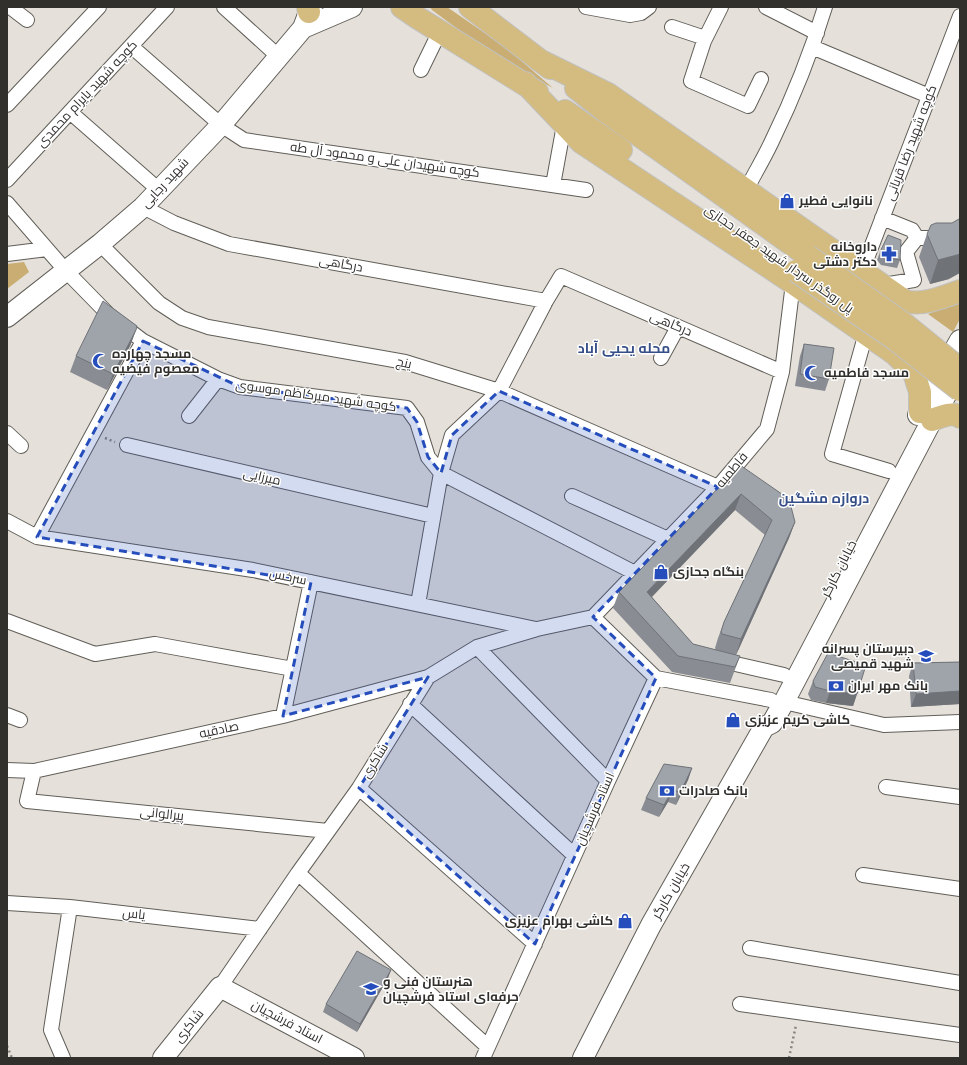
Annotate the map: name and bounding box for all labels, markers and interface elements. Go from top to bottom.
street label: کوچه شهید بایرام محمدی [33,37,141,151]
street label: کوچه شهید رضا قربانی [881,83,941,203]
street label: کوچه شهیدان علی و محمود آل طه [289,138,481,182]
street label: شهید رجایی [137,154,193,212]
shop icon: نانوایی فطیر [778,192,796,210]
place label: نانوایی فطیر [798,192,873,210]
street label: پل روگذر سردار شهید جعفر حجازی [701,200,858,318]
place label: داروخانه دکتر دشتی [813,238,877,271]
pharmacy icon: داروخانه دکتر دشتی [880,245,898,263]
street label: درگاهی [318,251,364,277]
street label: درگاهی [647,307,695,341]
district label: محله یحیی آباد [578,339,670,358]
place label: مسجد چهارده معصوم فیضیه [112,345,200,378]
mosque icon: مسجد چهارده معصوم فیضیه [91,352,109,370]
street label: ینج [394,352,414,374]
mosque icon: مسجد فاطمیه [803,364,821,382]
place label: مسجد فاطمیه [824,364,909,382]
street label: کوچه شهید میرکاظم موسوی [234,376,398,416]
street label: فاطمیه [712,448,752,492]
street label: میرزایی [241,464,283,490]
district label: دروازه مشگین [779,489,869,508]
street label: خیابان کارگر [816,537,861,602]
shop icon: بنگاه جحازی [652,563,670,581]
place label: بنگاه جحازی [673,563,744,581]
street label: سرخس [268,564,308,590]
place label: دبیرستان پسرانه شهید قمیصی [822,640,914,673]
school or university icon: دبیرستان پسرانه شهید قمیصی [917,647,935,665]
bank icon: بانک مهر ایران [827,677,845,695]
place label: بانک مهر ایران [848,677,928,695]
shop icon: کاشی کریم عزیزی [724,711,742,729]
place label: کاشی کریم عزیزی [745,711,850,729]
street label: صادقیه [198,717,240,743]
street label: شاکری [357,740,393,782]
street label: استاد فرشچیان [571,770,619,848]
bank icon: بانک صادرات [658,782,676,800]
place label: بانک صادرات [679,782,748,800]
street label: پیرالوانی [139,803,185,825]
street label: خیابان کارگر [647,860,694,923]
street label: یاس [122,904,147,924]
place label: کاشی بهرام عزیزی [505,912,613,930]
shop icon: کاشی بهرام عزیزی [616,912,634,930]
place label: هنرستان فنی و حرفه‌ای استاد فرشچیان [383,973,519,1006]
school or university icon: هنرستان فنی و حرفه‌ای استاد فرشچیان [362,980,380,998]
street label: استاد فرشچیان [248,996,326,1048]
street label: شاکری [170,1005,208,1047]

